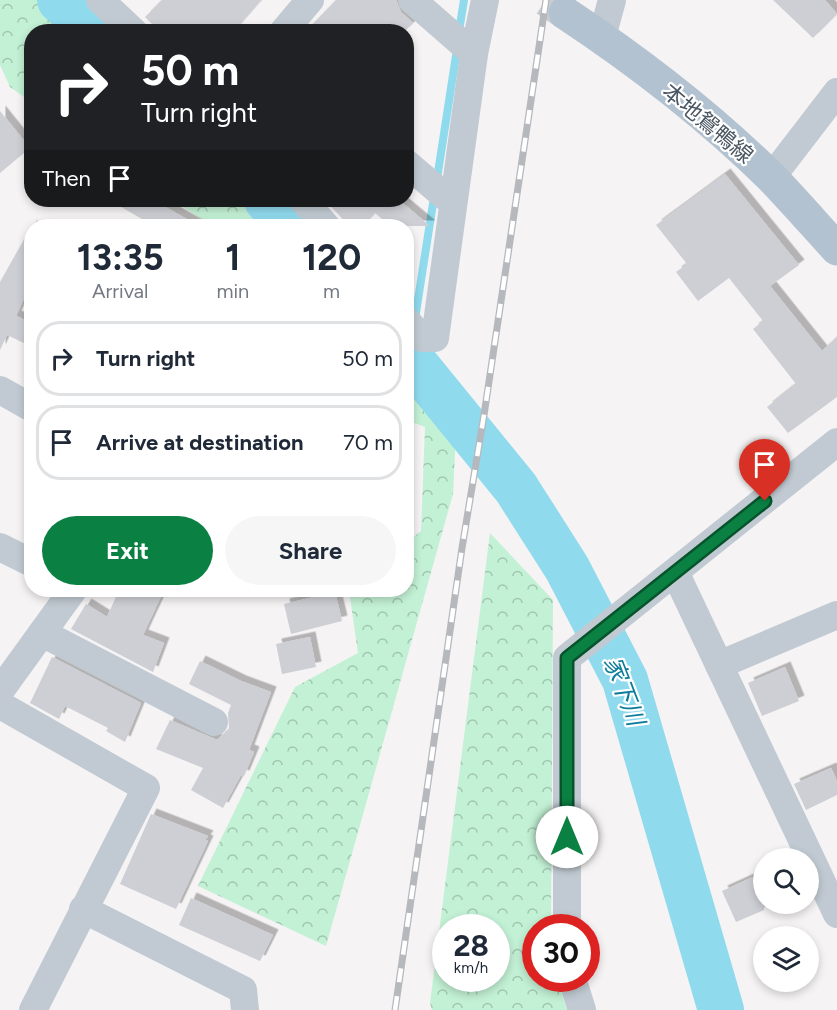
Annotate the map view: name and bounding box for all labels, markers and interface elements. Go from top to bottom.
text: 50 m [141,45,239,96]
icon: right [42,48,120,126]
street label: 本地鴛鴨線 [657,78,758,169]
text: Turn right [141,96,257,129]
icon: arrive [103,162,136,195]
text: Then [42,165,91,192]
text: 13:35 [77,236,164,279]
text: 1 [225,236,240,279]
text: 120 [302,236,361,279]
text: Arrival [92,279,148,303]
text: min [216,279,249,303]
text: m [323,279,340,303]
icon: right [45,342,78,375]
text: Turn right [96,345,195,372]
text: 50 m [342,345,393,372]
icon: arrive [45,426,78,459]
text: Arrive at destination [96,429,304,456]
text: 70 m [343,429,393,456]
pin [739,439,790,501]
icon: arrive [748,448,781,481]
button: Exit [42,516,213,585]
button: Share [225,516,396,585]
water label: 家下川 [598,652,652,732]
position arrow [535,805,599,869]
map controls [753,848,819,992]
button: search [753,848,819,914]
speed limit sign: 30 [522,914,600,992]
button: layers [753,926,819,992]
text: 28 [453,927,489,964]
text: km/h [454,959,488,977]

